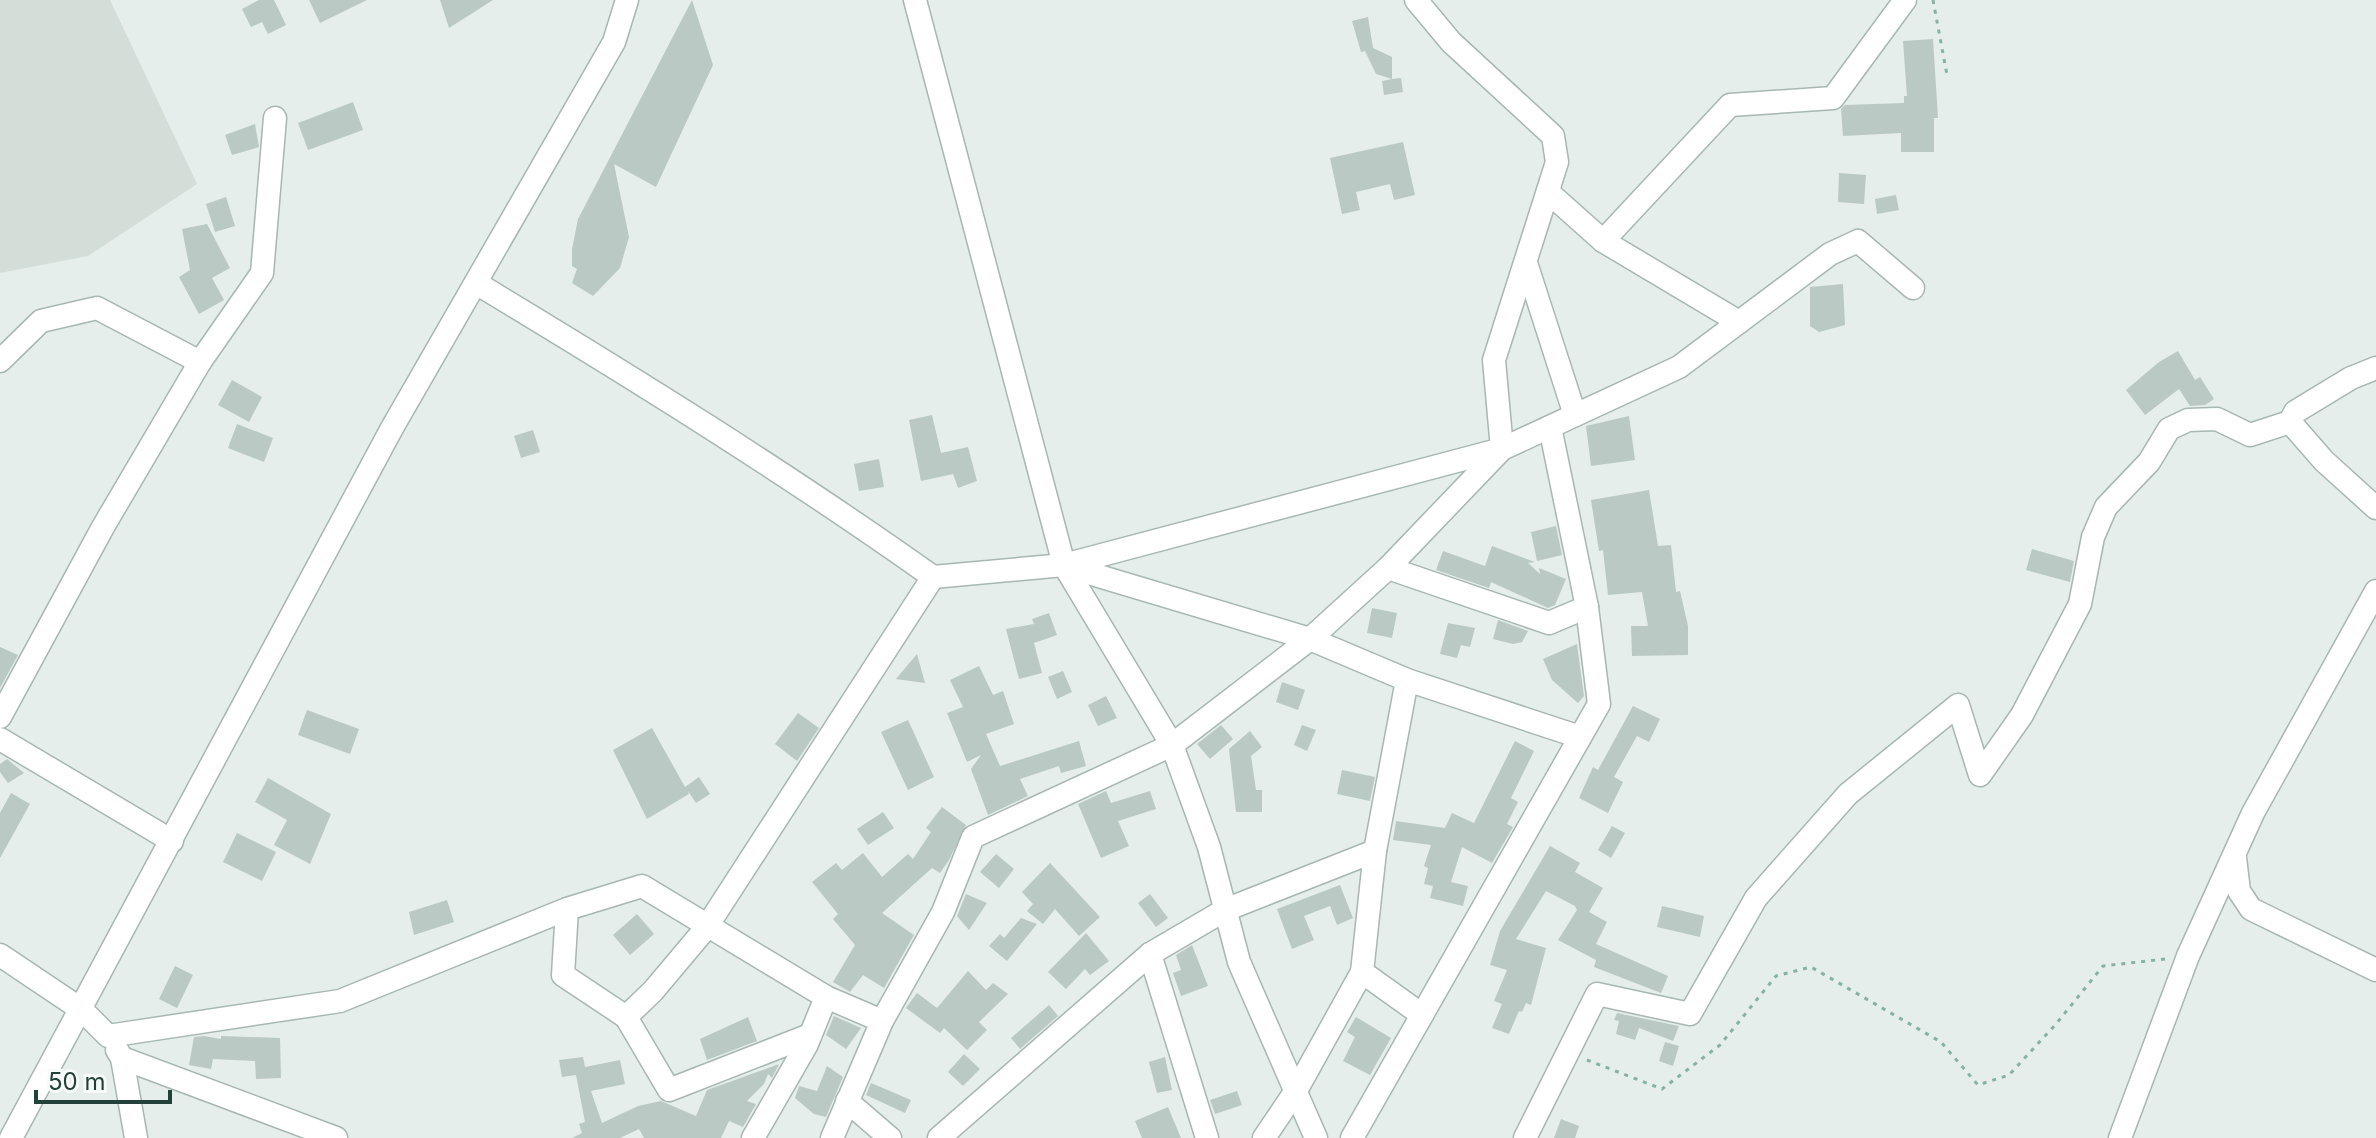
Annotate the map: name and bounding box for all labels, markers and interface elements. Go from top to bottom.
scale bar [36,1054,170,1104]
text: 50 m [48,1067,106,1096]

